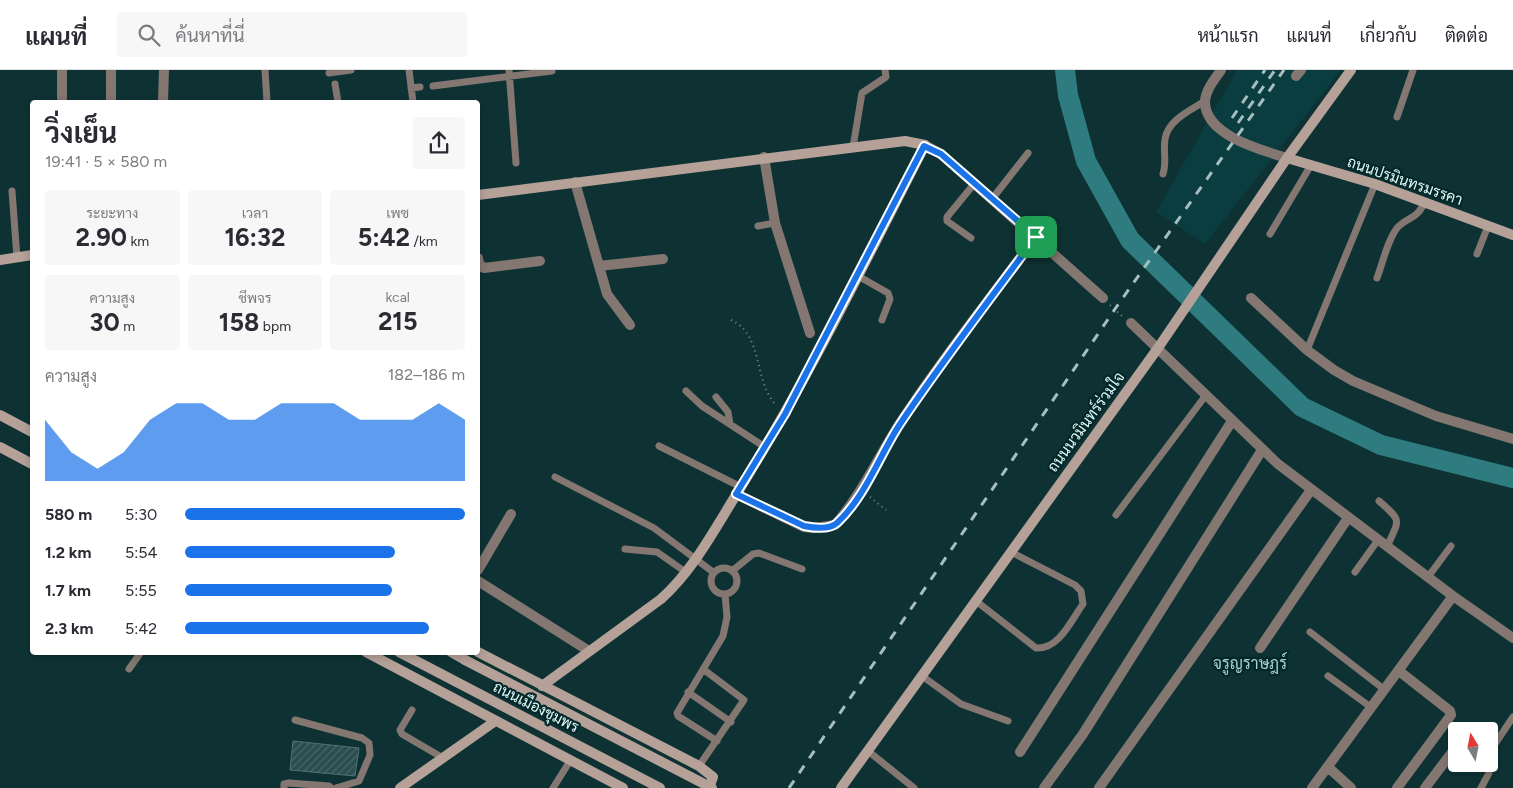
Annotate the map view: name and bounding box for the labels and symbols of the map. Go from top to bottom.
street label: ถนนปรมินทรมรรคา [1345,153,1465,209]
pin [1015,216,1057,258]
street label: ถนนนวมินทร์ร่วมใจ [1043,368,1128,475]
district label: จรูญราษฎร์ [1213,651,1287,675]
street label: ถนนเมืองชุมพร [489,677,582,738]
north arrow [1448,722,1498,772]

